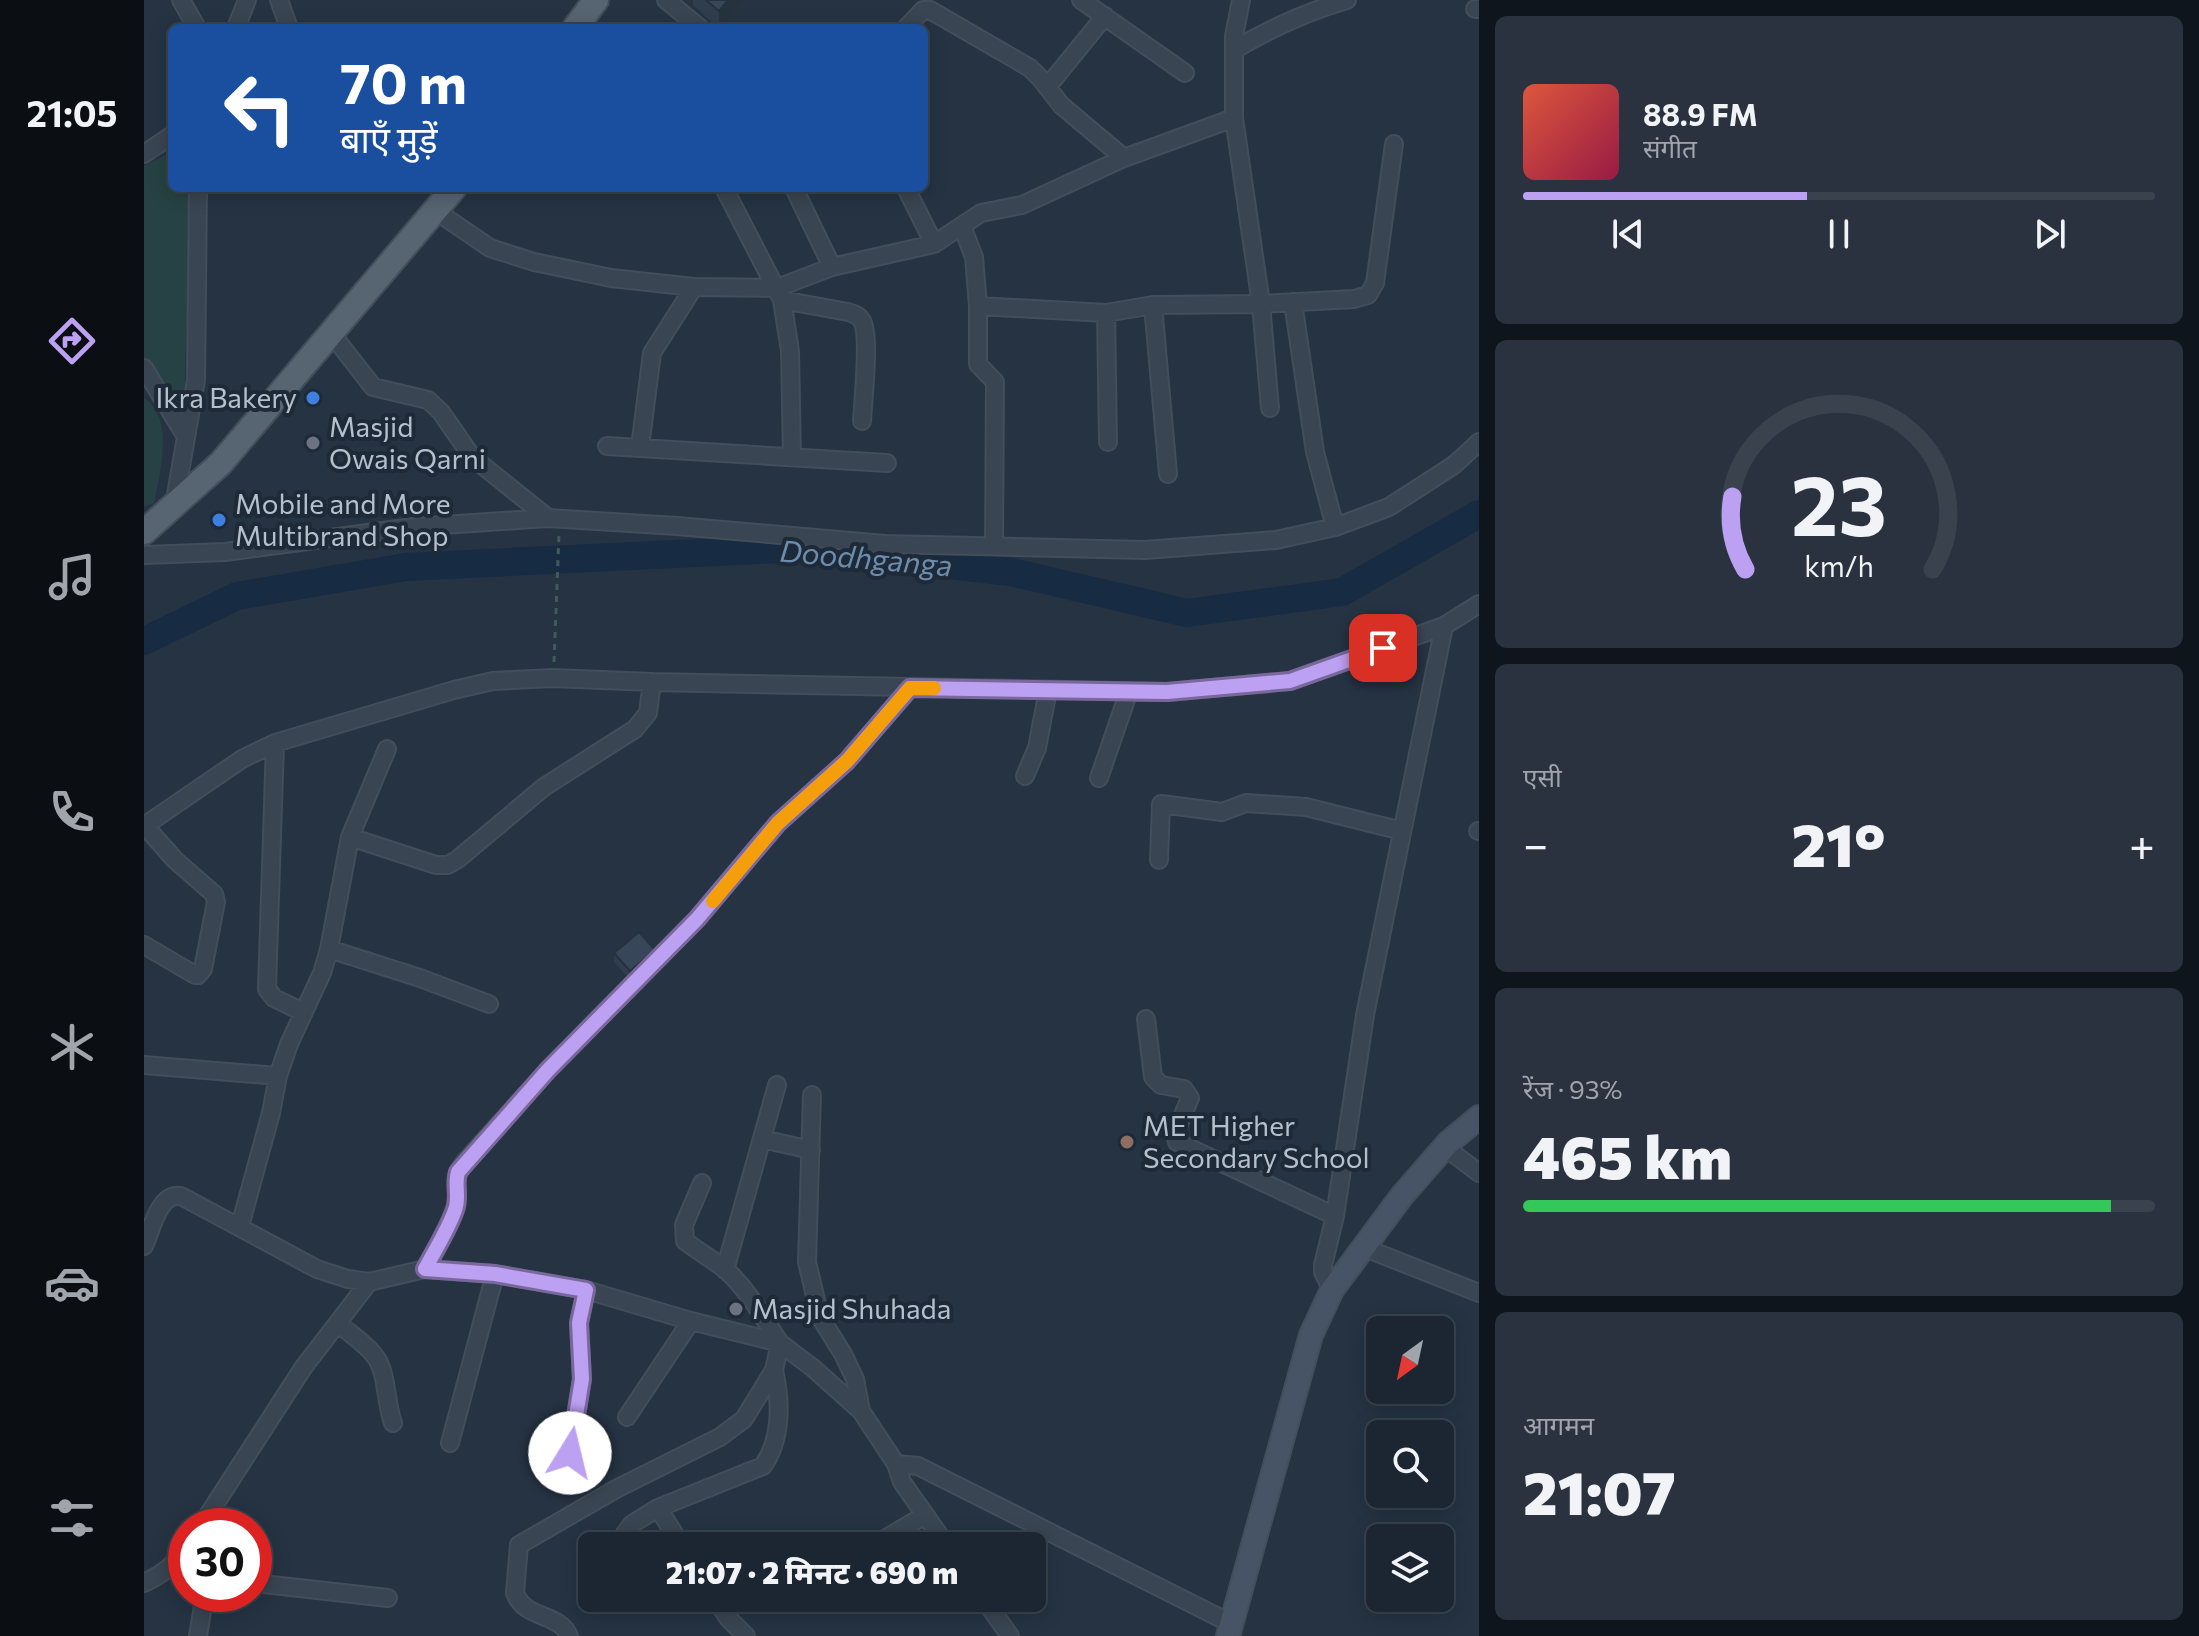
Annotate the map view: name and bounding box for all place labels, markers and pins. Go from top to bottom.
place label: Ikra Bakery [155,380,297,414]
marker: Ikra Bakery [304,389,322,407]
place label: Masjid Owais Qarni [329,409,486,475]
marker: Masjid Owais Qarni [304,434,322,452]
place label: Mobile and More Multibrand Shop [235,486,451,552]
marker: Mobile and More Multibrand Shop [210,511,228,529]
pin [1349,614,1417,682]
place label: MET Higher Secondary School [1143,1108,1370,1174]
marker: MET Higher Secondary School [1118,1133,1136,1151]
place label: Masjid Shuhada [752,1291,951,1325]
marker: Masjid Shuhada [727,1300,745,1318]

